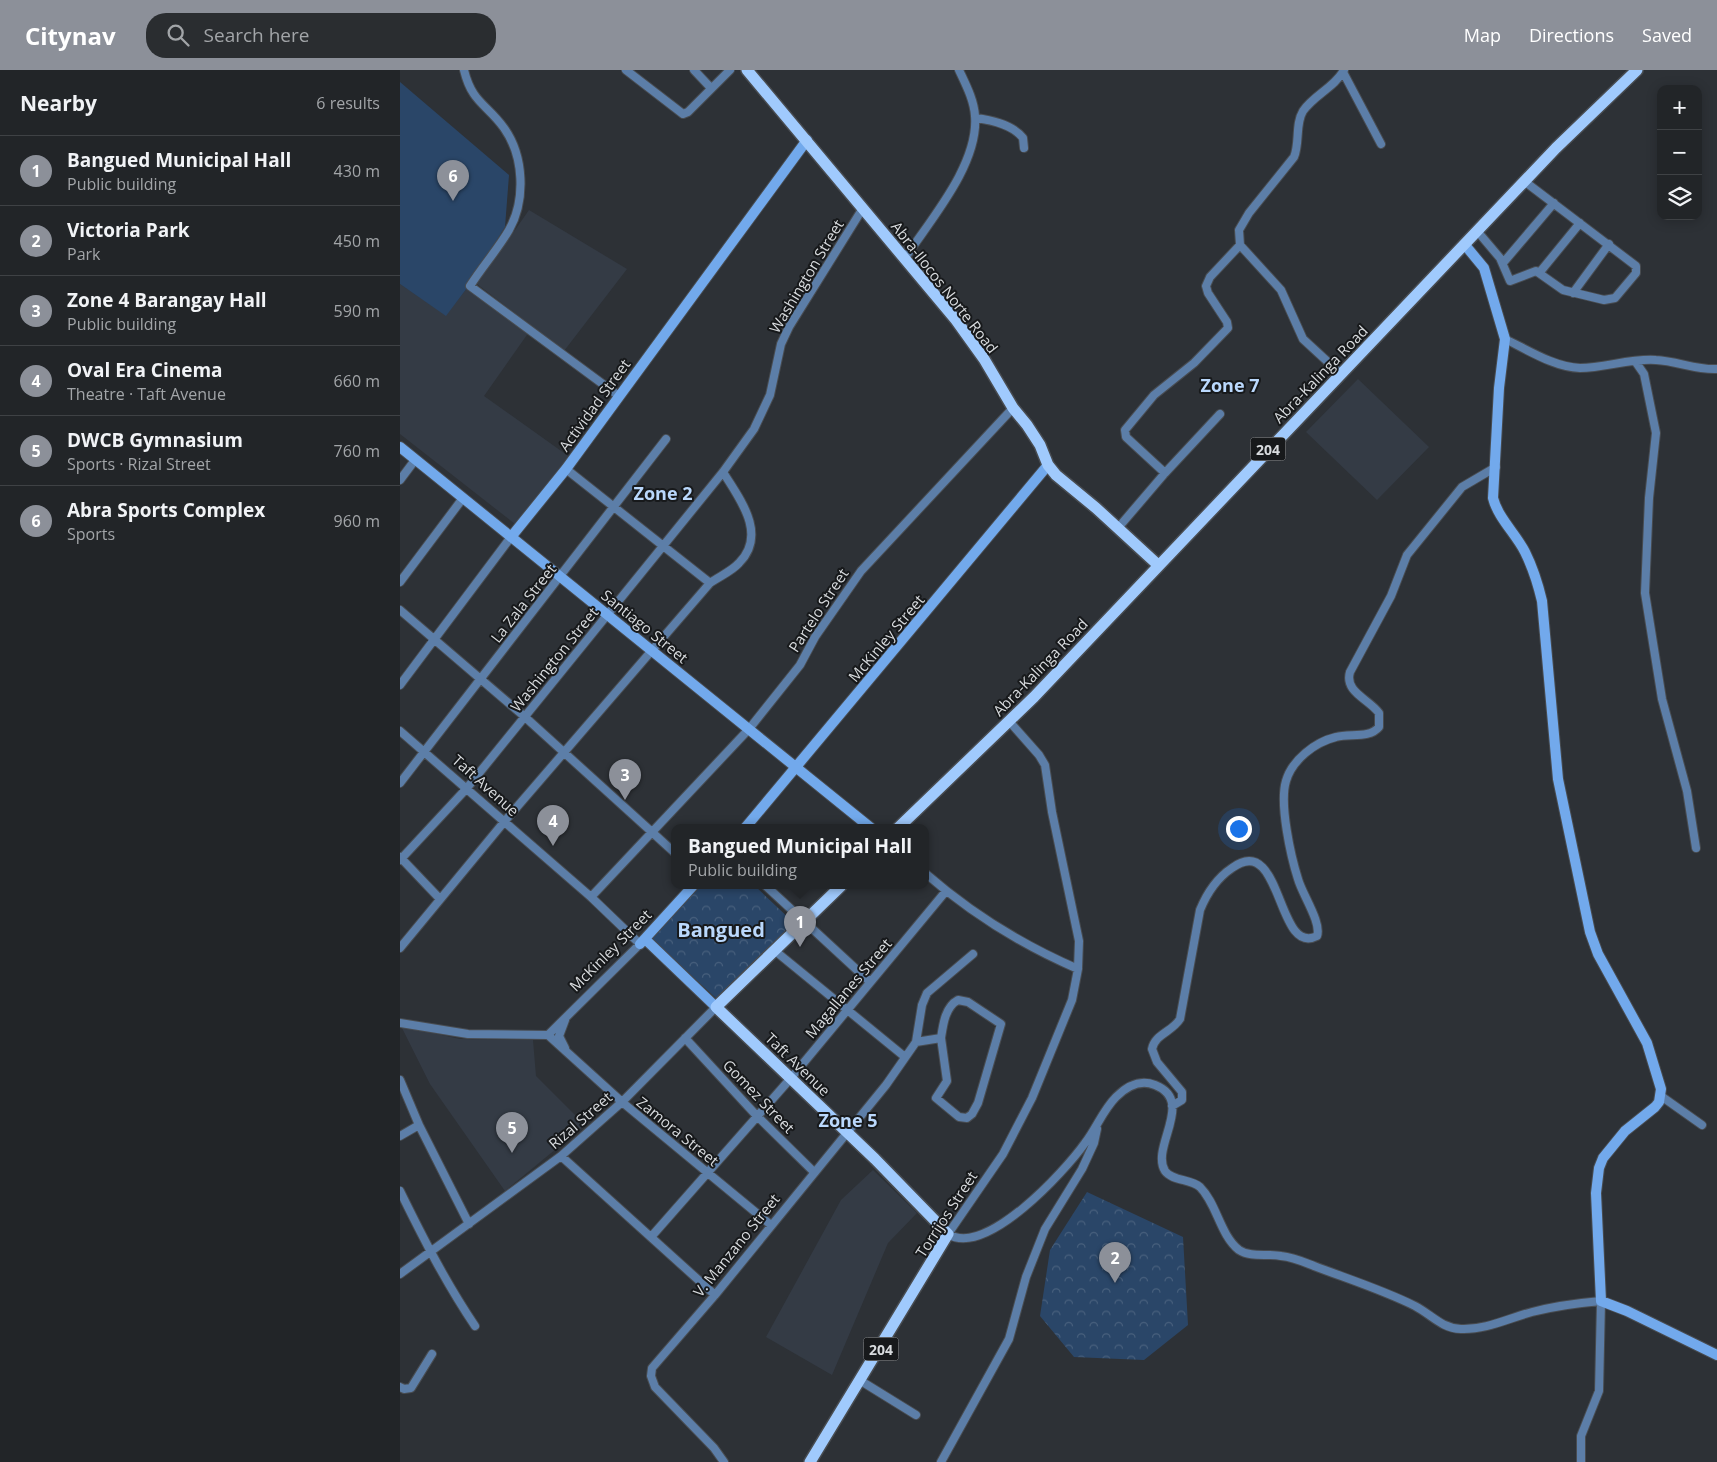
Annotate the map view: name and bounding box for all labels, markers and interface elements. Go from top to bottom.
search box [146,13,496,58]
text: Citynav [25,19,116,52]
icon: search [164,21,192,49]
text: Search here [204,22,309,48]
text: Map [1464,23,1501,47]
text: Directions [1529,23,1614,47]
text: Saved [1642,23,1692,47]
map controls [1657,85,1702,220]
button: + [1657,85,1702,130]
text: Nearby [20,89,97,117]
text: 6 results [316,92,380,114]
button: − [1657,130,1702,175]
text: Bangued Municipal Hall [67,147,291,173]
text: 1 [31,160,41,182]
text: 430 m [334,160,380,182]
pin: 6 [437,160,469,201]
text: Public building [67,173,176,195]
button: layers [1657,175,1702,220]
street label: Washington Street [764,216,848,336]
text: Victoria Park [67,217,190,243]
street label: Abra-Ilocos Norte Road [887,217,1003,357]
text: 2 [31,230,41,252]
text: 450 m [334,230,380,252]
text: Park [67,243,100,265]
text: Zone 4 Barangay Hall [67,287,267,313]
text: 3 [31,300,41,322]
text: 590 m [334,300,380,322]
text: Public building [67,313,176,335]
street label: Abra-Kalinga Road [1268,321,1372,427]
street label: Actividad Street [554,355,634,455]
text: Oval Era Cinema [67,357,223,383]
text: 4 [31,370,41,392]
text: 660 m [334,370,380,392]
district label: Zone 7 [1200,373,1260,397]
text: Theatre · Taft Avenue [67,383,226,405]
text: DWCB Gymnasium [67,427,243,453]
road number: 204 [1250,438,1286,460]
text: 5 [31,440,41,462]
text: 760 m [334,440,380,462]
text: Sports · Rizal Street [67,453,211,475]
district label: Zone 2 [633,481,693,505]
text: Abra Sports Complex [67,497,265,523]
text: 6 [31,510,41,532]
text: 960 m [334,510,380,532]
text: Sports [67,523,115,545]
street label: La Zala Street [486,559,560,647]
street label: Partelo Street [784,564,852,656]
street label: Santiago Street [597,585,693,667]
street label: McKinley Street [844,590,928,686]
street label: Washington Street [506,603,602,715]
street label: Abra-Kalinga Road [988,614,1092,720]
street label: Taft Avenue [448,750,524,820]
pin: 3 [609,759,641,800]
pin: 4 [537,805,569,846]
your location [1226,816,1252,842]
popup [671,824,929,889]
text: Bangued Municipal Hall [688,833,912,859]
text: Public building [688,859,797,881]
street label: McKinley Street [565,905,655,995]
pin: 1 [784,906,816,947]
district label: Bangued [677,916,765,943]
street label: Magallanes Street [800,934,896,1042]
street label: Taft Avenue [761,1028,835,1100]
street label: Gomez Street [719,1055,799,1137]
street label: Rizal Street [544,1087,616,1153]
street label: Zamora Street [633,1092,723,1170]
district label: Zone 5 [818,1108,878,1132]
pin: 5 [496,1112,528,1153]
street label: Torrijos Street [911,1167,981,1261]
street label: V. Manzano Street [688,1189,784,1301]
pin: 2 [1099,1242,1131,1283]
road number: 204 [864,1338,898,1360]

